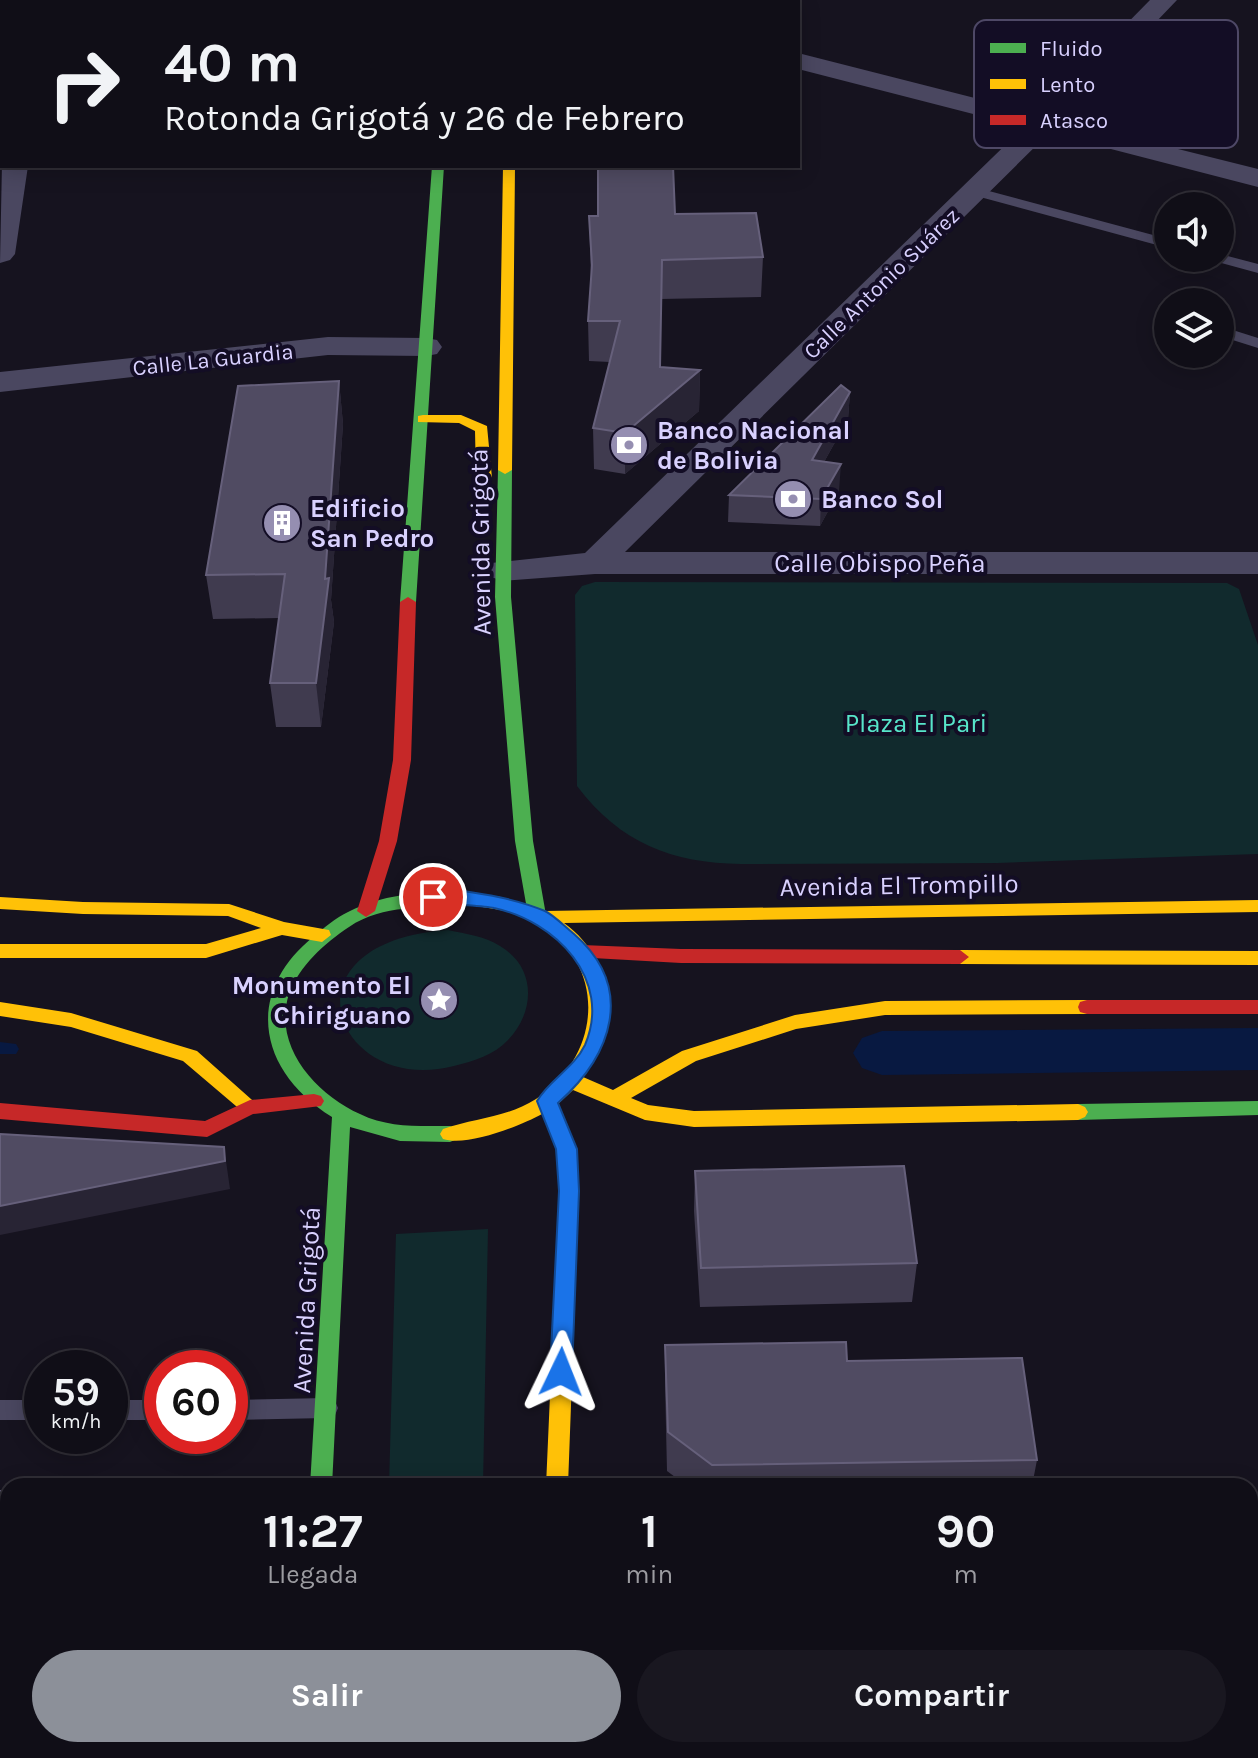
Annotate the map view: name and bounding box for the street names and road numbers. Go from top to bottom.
street label: Calle Antonio Suárez [799,203,965,365]
street label: Calle La Guardia [132,339,295,381]
street label: Avenida Grigotá [463,448,498,636]
street label: Calle Obispo Peña [774,548,986,579]
street label: Avenida El Trompillo [779,868,1019,903]
street label: Avenida Grigotá [286,1206,327,1394]

